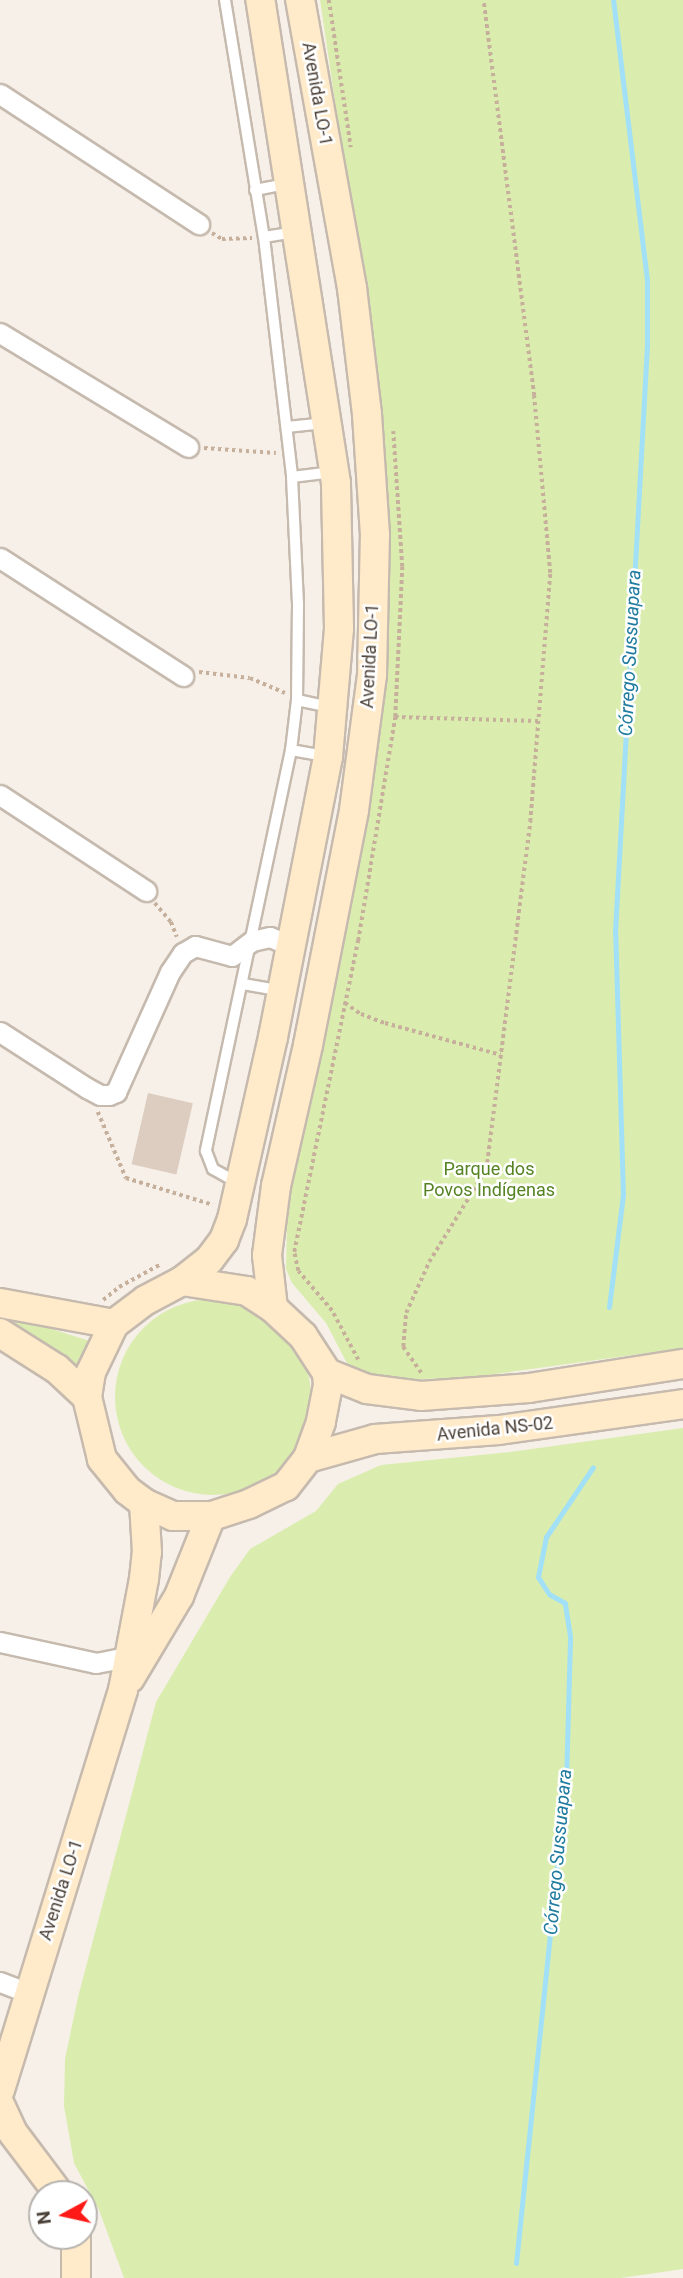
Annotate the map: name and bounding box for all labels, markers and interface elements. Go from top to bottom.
street label: Avenida LO-1 [297,41,337,147]
water label: Córrego Sussuapara [614,569,646,737]
street label: Avenida LO-1 [356,603,384,709]
park label: Parque dos Povos Indígenas [423,1159,555,1202]
street label: Avenida NS-02 [436,1412,554,1446]
water label: Córrego Sussuapara [539,1768,577,1936]
street label: Avenida LO-1 [35,1837,87,1943]
north arrow [28,2180,98,2250]
text: N [31,2209,56,2226]

